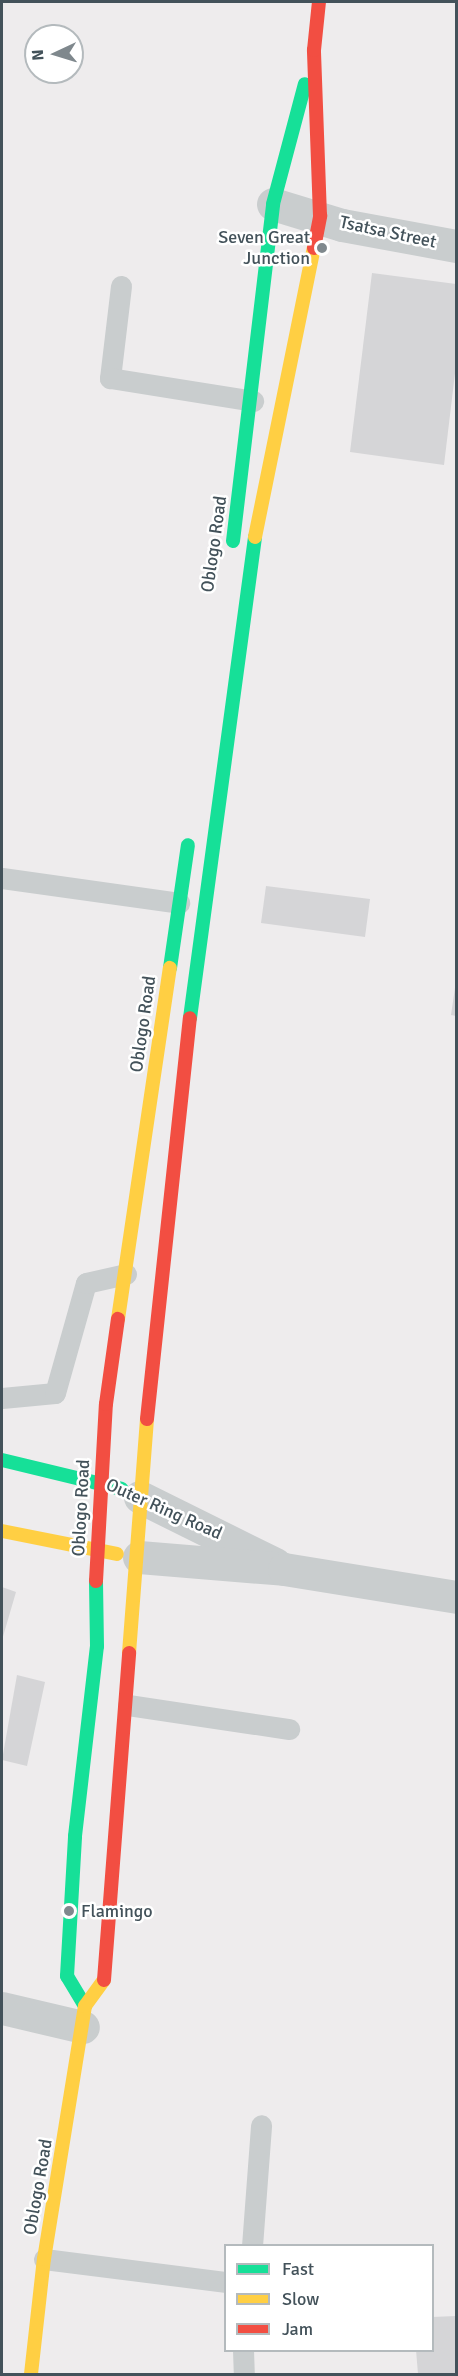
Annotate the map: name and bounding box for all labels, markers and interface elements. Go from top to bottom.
north arrow [24,24,84,84]
text: N [28,49,48,61]
street label: Tsatsa Street [338,211,438,253]
place label: Seven Great Junction [218,227,310,270]
marker: Seven Great Junction [315,241,329,255]
street label: Oblogo Road [197,494,231,594]
street label: Oblogo Road [126,974,160,1074]
street label: Oblogo Road [68,1459,94,1557]
street label: Outer Ring Road [103,1474,225,1544]
place label: Flamingo [81,1900,153,1922]
marker: Flamingo [62,1904,76,1918]
street label: Oblogo Road [19,2137,57,2237]
legend [224,2244,434,2352]
text: Fast [282,2258,314,2280]
text: Slow [282,2288,319,2310]
text: Jam [282,2318,313,2340]

